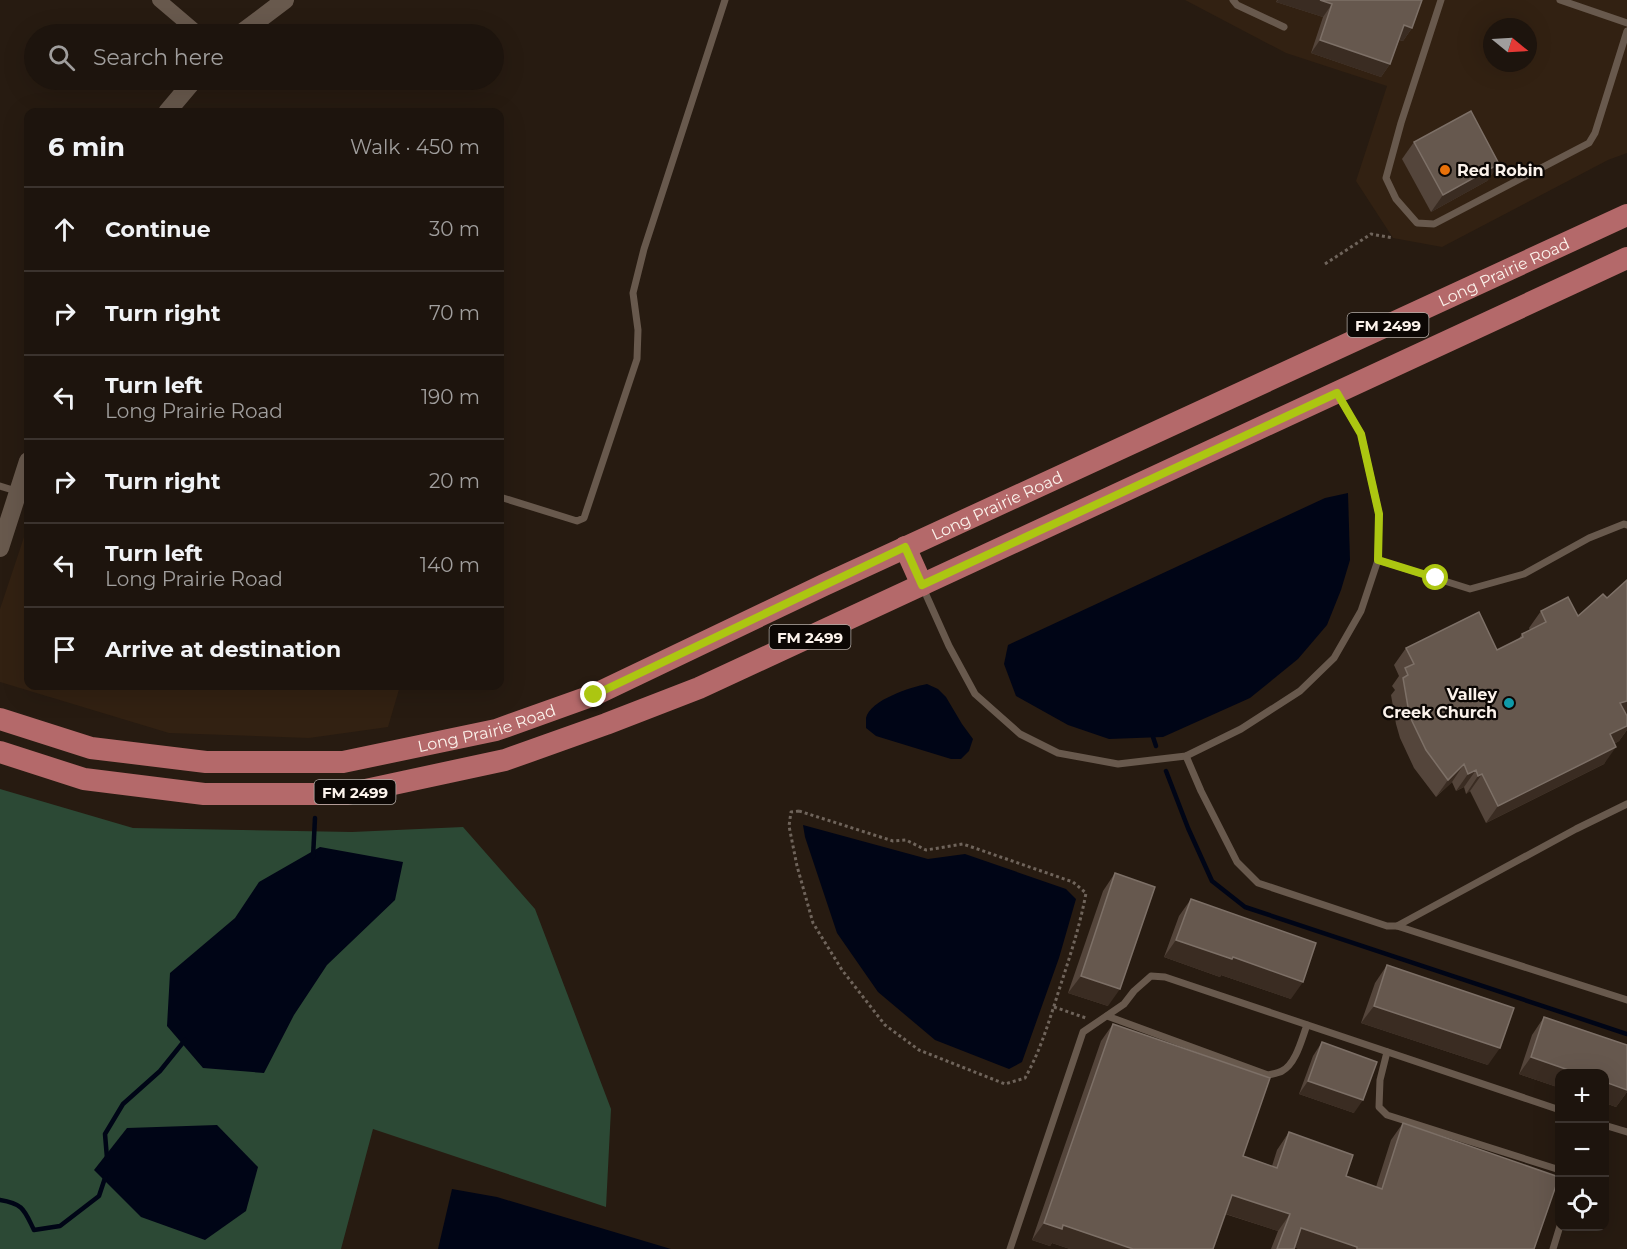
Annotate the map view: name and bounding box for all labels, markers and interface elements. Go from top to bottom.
north arrow [1483,18,1537,72]
search box [24,24,504,90]
icon: search [45,41,78,74]
text: Search here [93,44,224,71]
text: 6 min [48,131,125,163]
text: Walk · 450 m [350,135,480,159]
place label: Red Robin [1457,161,1544,180]
marker: Red Robin [1438,163,1452,177]
icon: ahead [48,213,81,246]
text: Continue [105,216,211,243]
text: 30 m [429,217,480,241]
street label: Long Prairie Road [1435,233,1572,310]
icon: right [48,297,81,330]
text: Turn right [105,300,220,327]
text: 70 m [429,301,480,325]
road number: FM 2499 [1348,313,1428,337]
text: Turn left [105,372,203,399]
icon: left [48,381,81,414]
text: 190 m [421,385,480,409]
text: Long Prairie Road [105,399,283,423]
icon: right [48,465,81,498]
street label: Long Prairie Road [928,467,1065,544]
text: Turn right [105,468,220,495]
text: 20 m [429,469,480,493]
text: Turn left [105,540,203,567]
icon: left [48,549,81,582]
text: 140 m [420,553,480,577]
route start [1422,564,1448,590]
text: Long Prairie Road [105,567,283,591]
road number: FM 2499 [770,625,850,649]
icon: arrive [48,633,81,666]
text: Arrive at destination [105,636,341,663]
route end [580,681,606,707]
place label: Valley Creek Church [1383,685,1497,722]
marker: Valley Creek Church [1502,696,1516,710]
street label: Long Prairie Road [416,700,558,756]
road number: FM 2499 [314,780,395,804]
map controls [1555,1069,1609,1231]
button: + [1555,1069,1609,1123]
button: − [1555,1123,1609,1177]
button: locate [1555,1177,1609,1231]

